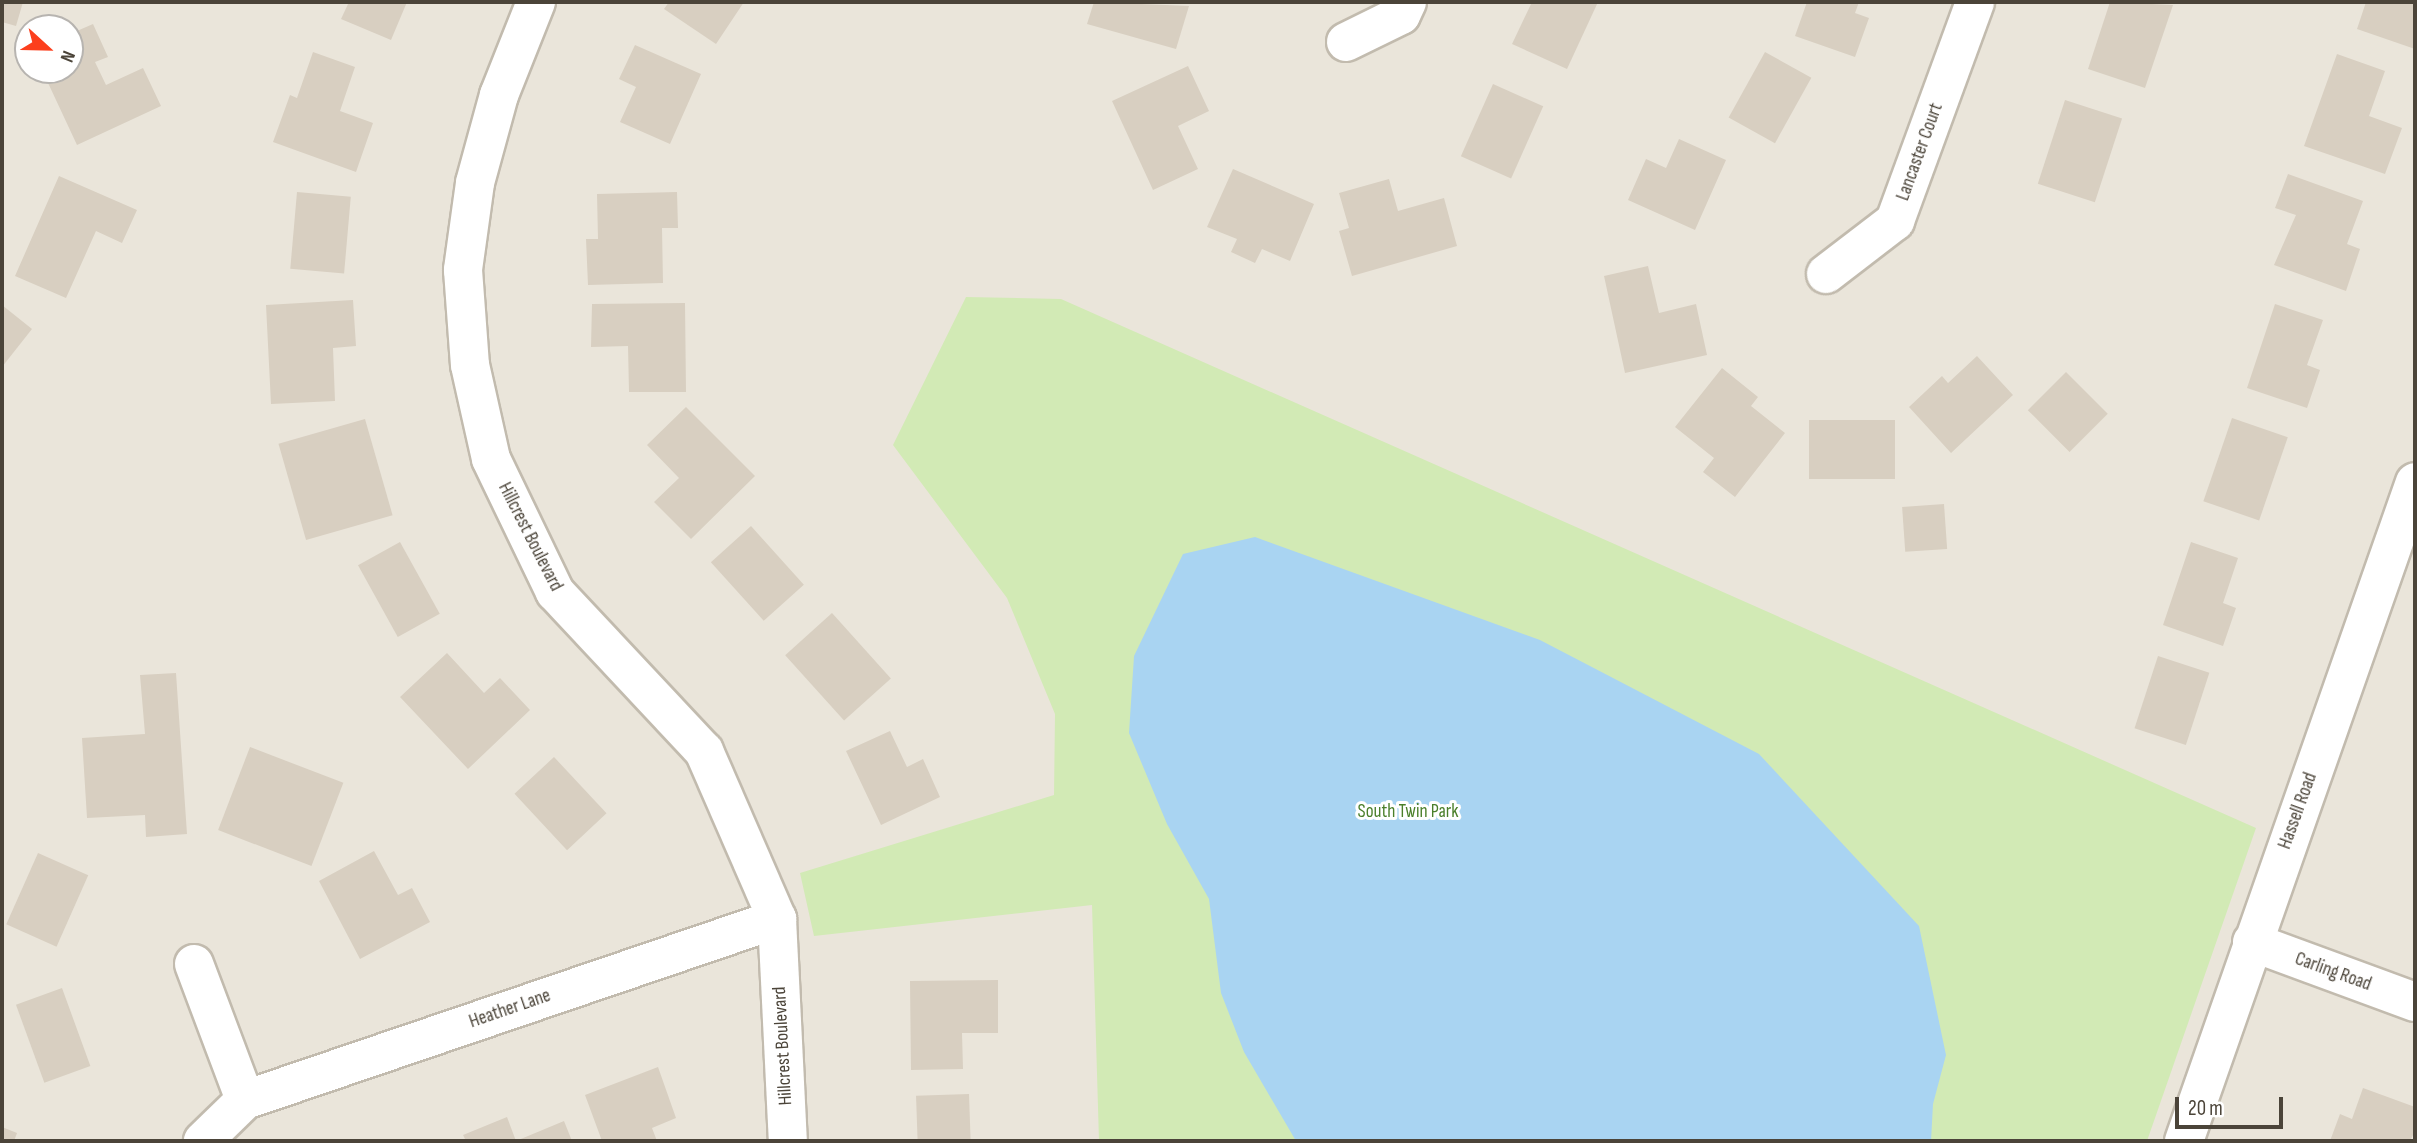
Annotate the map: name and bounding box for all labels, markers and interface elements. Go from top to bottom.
north arrow [14,14,84,84]
text: N [55,47,80,65]
street label: Lancaster Court [1892,100,1948,204]
street label: Hillcrest Boulevard [493,479,567,595]
street label: Hassell Road [2274,770,2322,852]
park label: South Twin Park [1358,801,1458,823]
street label: Carling Road [2292,948,2374,996]
street label: Heather Lane [466,984,554,1034]
street label: Hillcrest Boulevard [769,986,797,1106]
scale bar [2179,1084,2288,1128]
text: 20 m [2188,1096,2223,1121]

